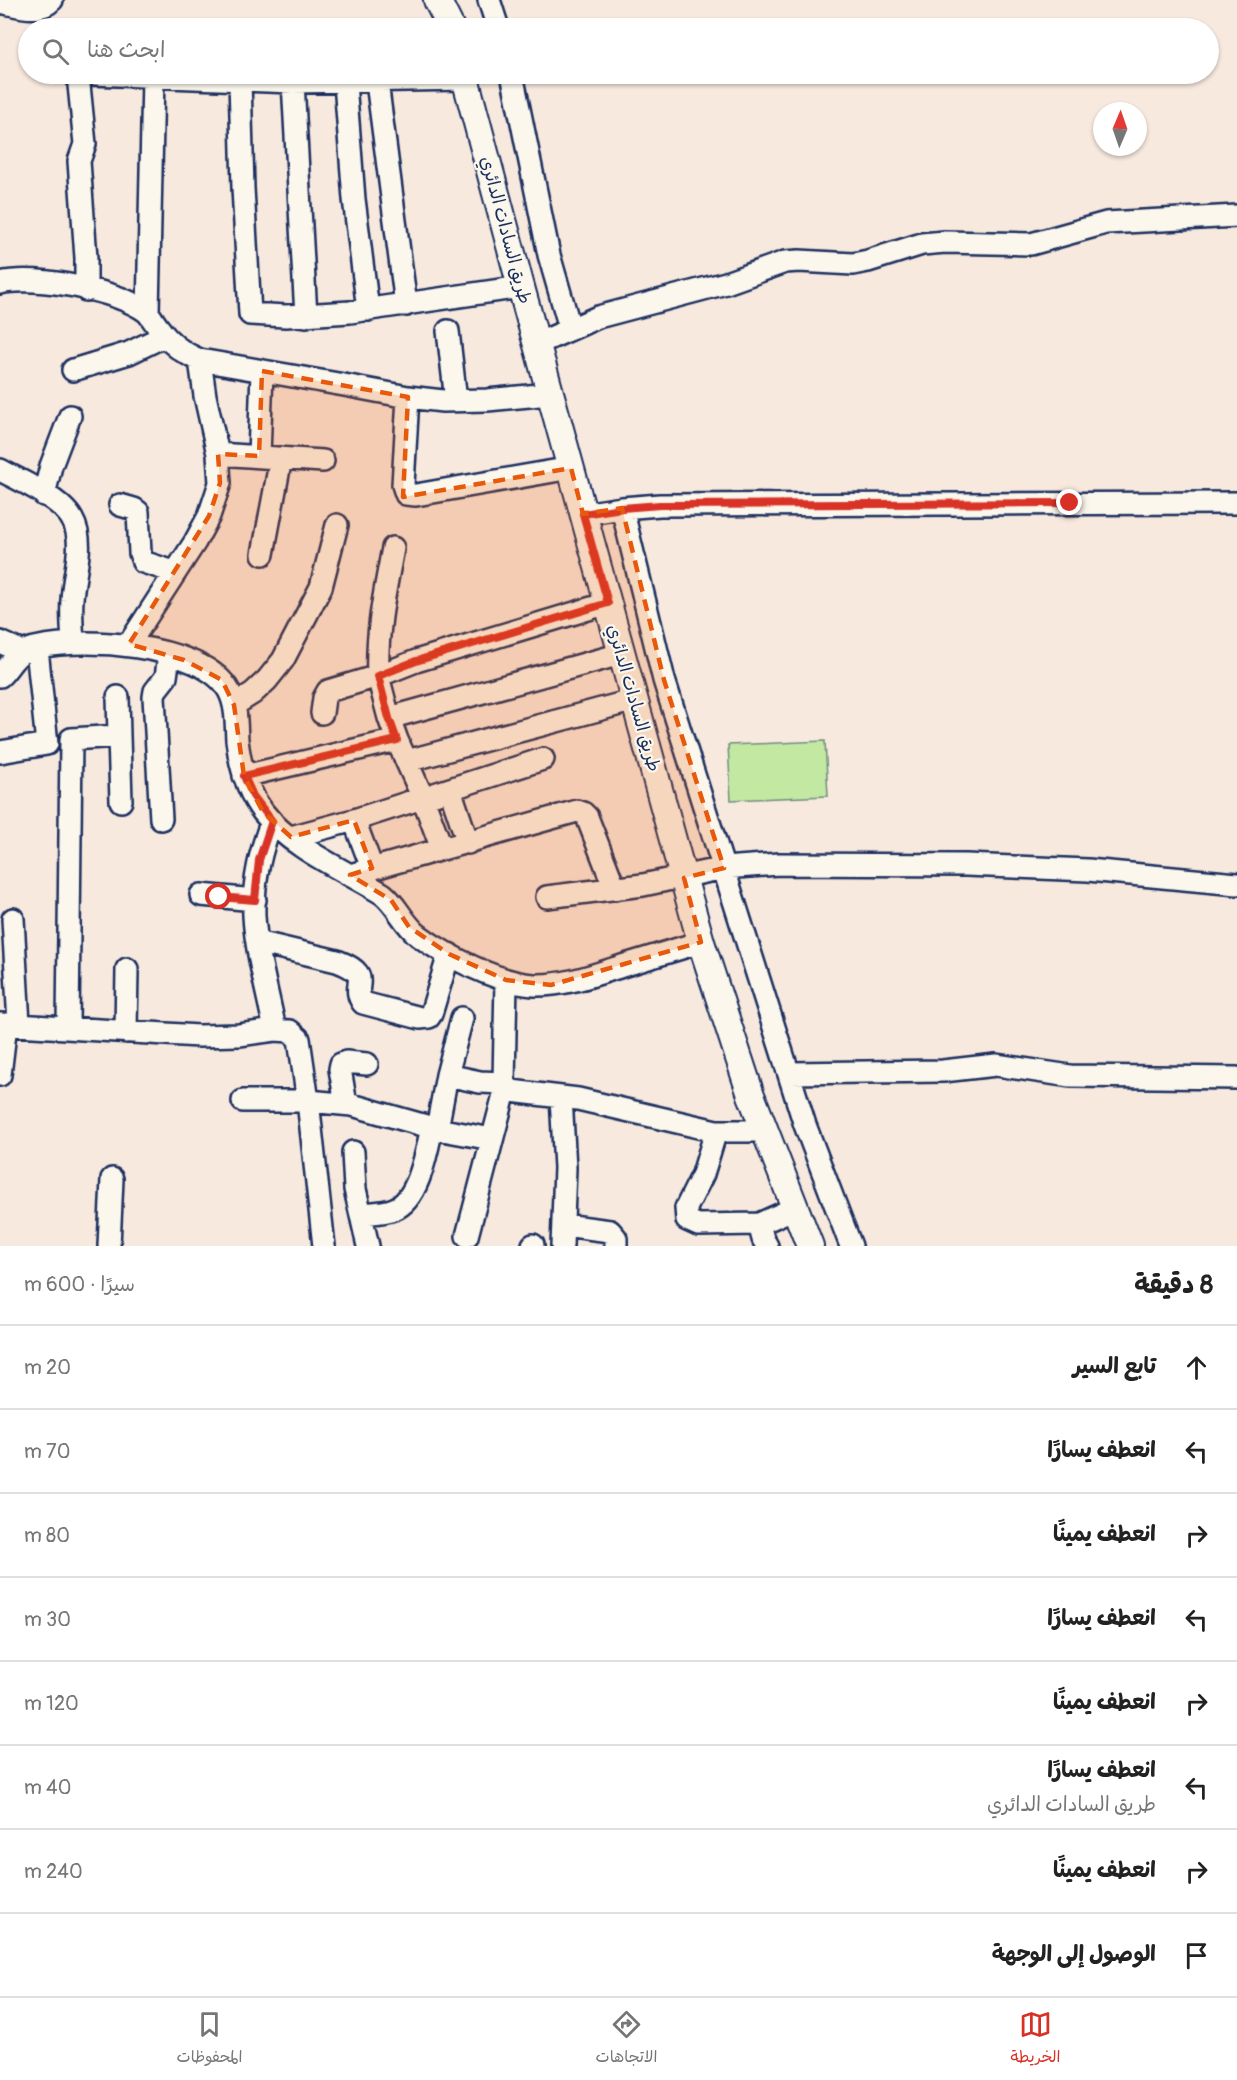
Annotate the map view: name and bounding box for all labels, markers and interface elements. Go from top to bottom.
search box [18,18,1219,84]
icon: search [39,35,72,68]
text: ابحث هنا [87,36,165,64]
north arrow [1093,102,1147,156]
street label: طريق السادات الدائري [474,154,536,307]
route end [1056,489,1082,515]
street label: طريق السادات الدائري [601,622,666,775]
route start [205,883,231,909]
text: 8 دقيقة [1134,1269,1213,1301]
text: سيرًا · 600 m [24,1272,135,1297]
icon: ahead [1180,1351,1213,1384]
text: تابع السير [1073,1352,1156,1380]
text: 20 m [24,1355,71,1380]
icon: left [1180,1435,1213,1468]
text: انعطف يسارًا [1047,1436,1156,1464]
text: 70 m [24,1439,70,1464]
icon: right [1180,1519,1213,1552]
text: انعطف يمينًا [1053,1520,1156,1548]
text: 80 m [24,1523,70,1548]
icon: left [1180,1603,1213,1636]
text: انعطف يسارًا [1047,1604,1156,1632]
text: 30 m [24,1607,71,1632]
icon: right [1180,1687,1213,1720]
text: انعطف يمينًا [1053,1688,1156,1716]
text: 120 m [24,1691,79,1716]
text: انعطف يسارًا [1047,1756,1156,1784]
icon: left [1180,1771,1213,1804]
text: 40 m [24,1775,71,1800]
text: طريق السادات الدائري [987,1792,1156,1817]
icon: right [1180,1855,1213,1888]
text: انعطف يمينًا [1053,1856,1156,1884]
text: 240 m [24,1859,83,1884]
icon: arrive [1180,1939,1213,1972]
text: الوصول إلى الوجهة [992,1940,1156,1968]
tab: المحفوظات [177,2008,242,2071]
tab: الاتجاهات [596,2008,657,2071]
tab: الخريطة [1011,2008,1060,2071]

